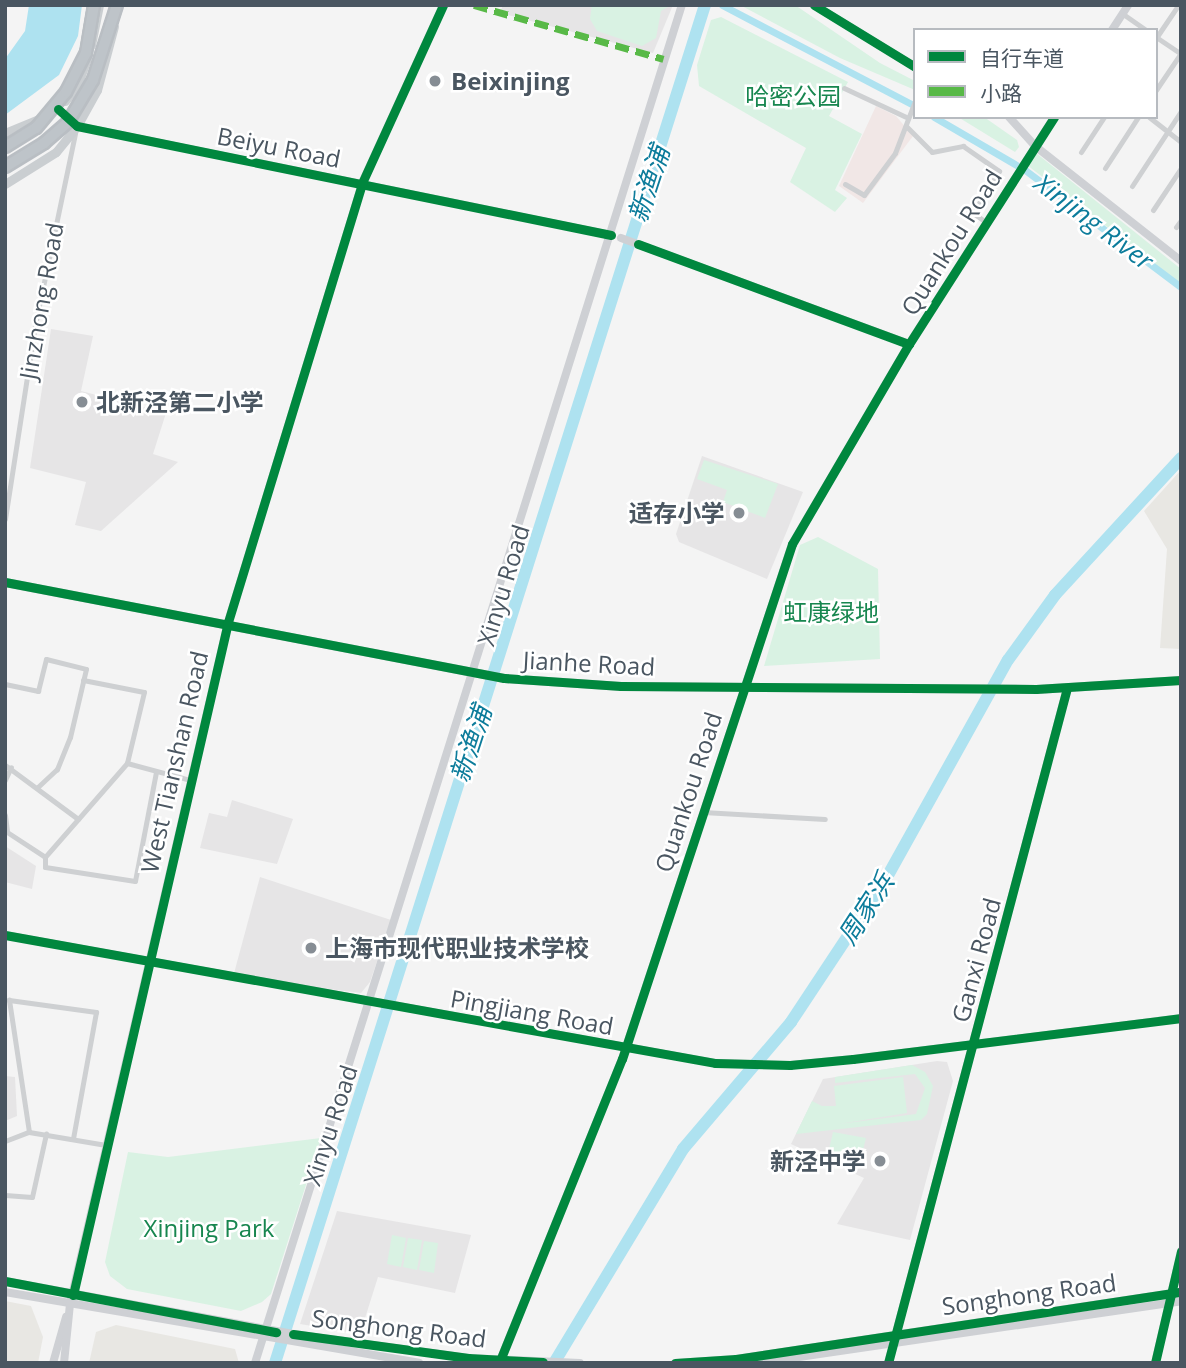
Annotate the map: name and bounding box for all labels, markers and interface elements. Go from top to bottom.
legend [913,28,1158,119]
text: 自行车道 [980,44,1064,72]
place label: Beixinjing [451,67,570,95]
marker: Beixinjing [425,71,445,91]
text: 小路 [980,79,1022,107]
park label: 哈密公园 [745,82,841,110]
street label: Beiyu Road [215,121,343,173]
water label: 新渔浦 [622,142,676,226]
street label: Quankou Road [895,164,1007,320]
water label: Xinjing River [1029,167,1159,277]
street label: Jinzhong Road [13,220,69,382]
place label: 北新泾第二小学 [96,388,264,416]
marker: 北新泾第二小学 [74,394,90,410]
place label: 适存小学 [629,499,725,527]
marker: 适存小学 [731,505,747,521]
street label: Xinyu Road [471,521,535,649]
park label: 虹康绿地 [783,598,879,626]
street label: Jianhe Road [522,645,656,681]
street label: West Tianshan Road [134,648,214,876]
water label: 新渔浦 [444,702,498,786]
street label: Quankou Road [649,708,727,876]
water label: 周家浜 [832,868,900,950]
street label: Ganxi Road [946,895,1006,1025]
place label: 上海市现代职业技术学校 [325,934,589,962]
marker: 上海市现代职业技术学校 [303,940,319,956]
street label: Pingjiang Road [448,983,616,1041]
street label: Xinyu Road [297,1061,363,1189]
place label: 新泾中学 [770,1147,866,1175]
marker: 新泾中学 [872,1153,888,1169]
park label: Xinjing Park [144,1214,274,1242]
street label: Songhong Road [940,1268,1118,1320]
street label: Songhong Road [310,1303,488,1353]

